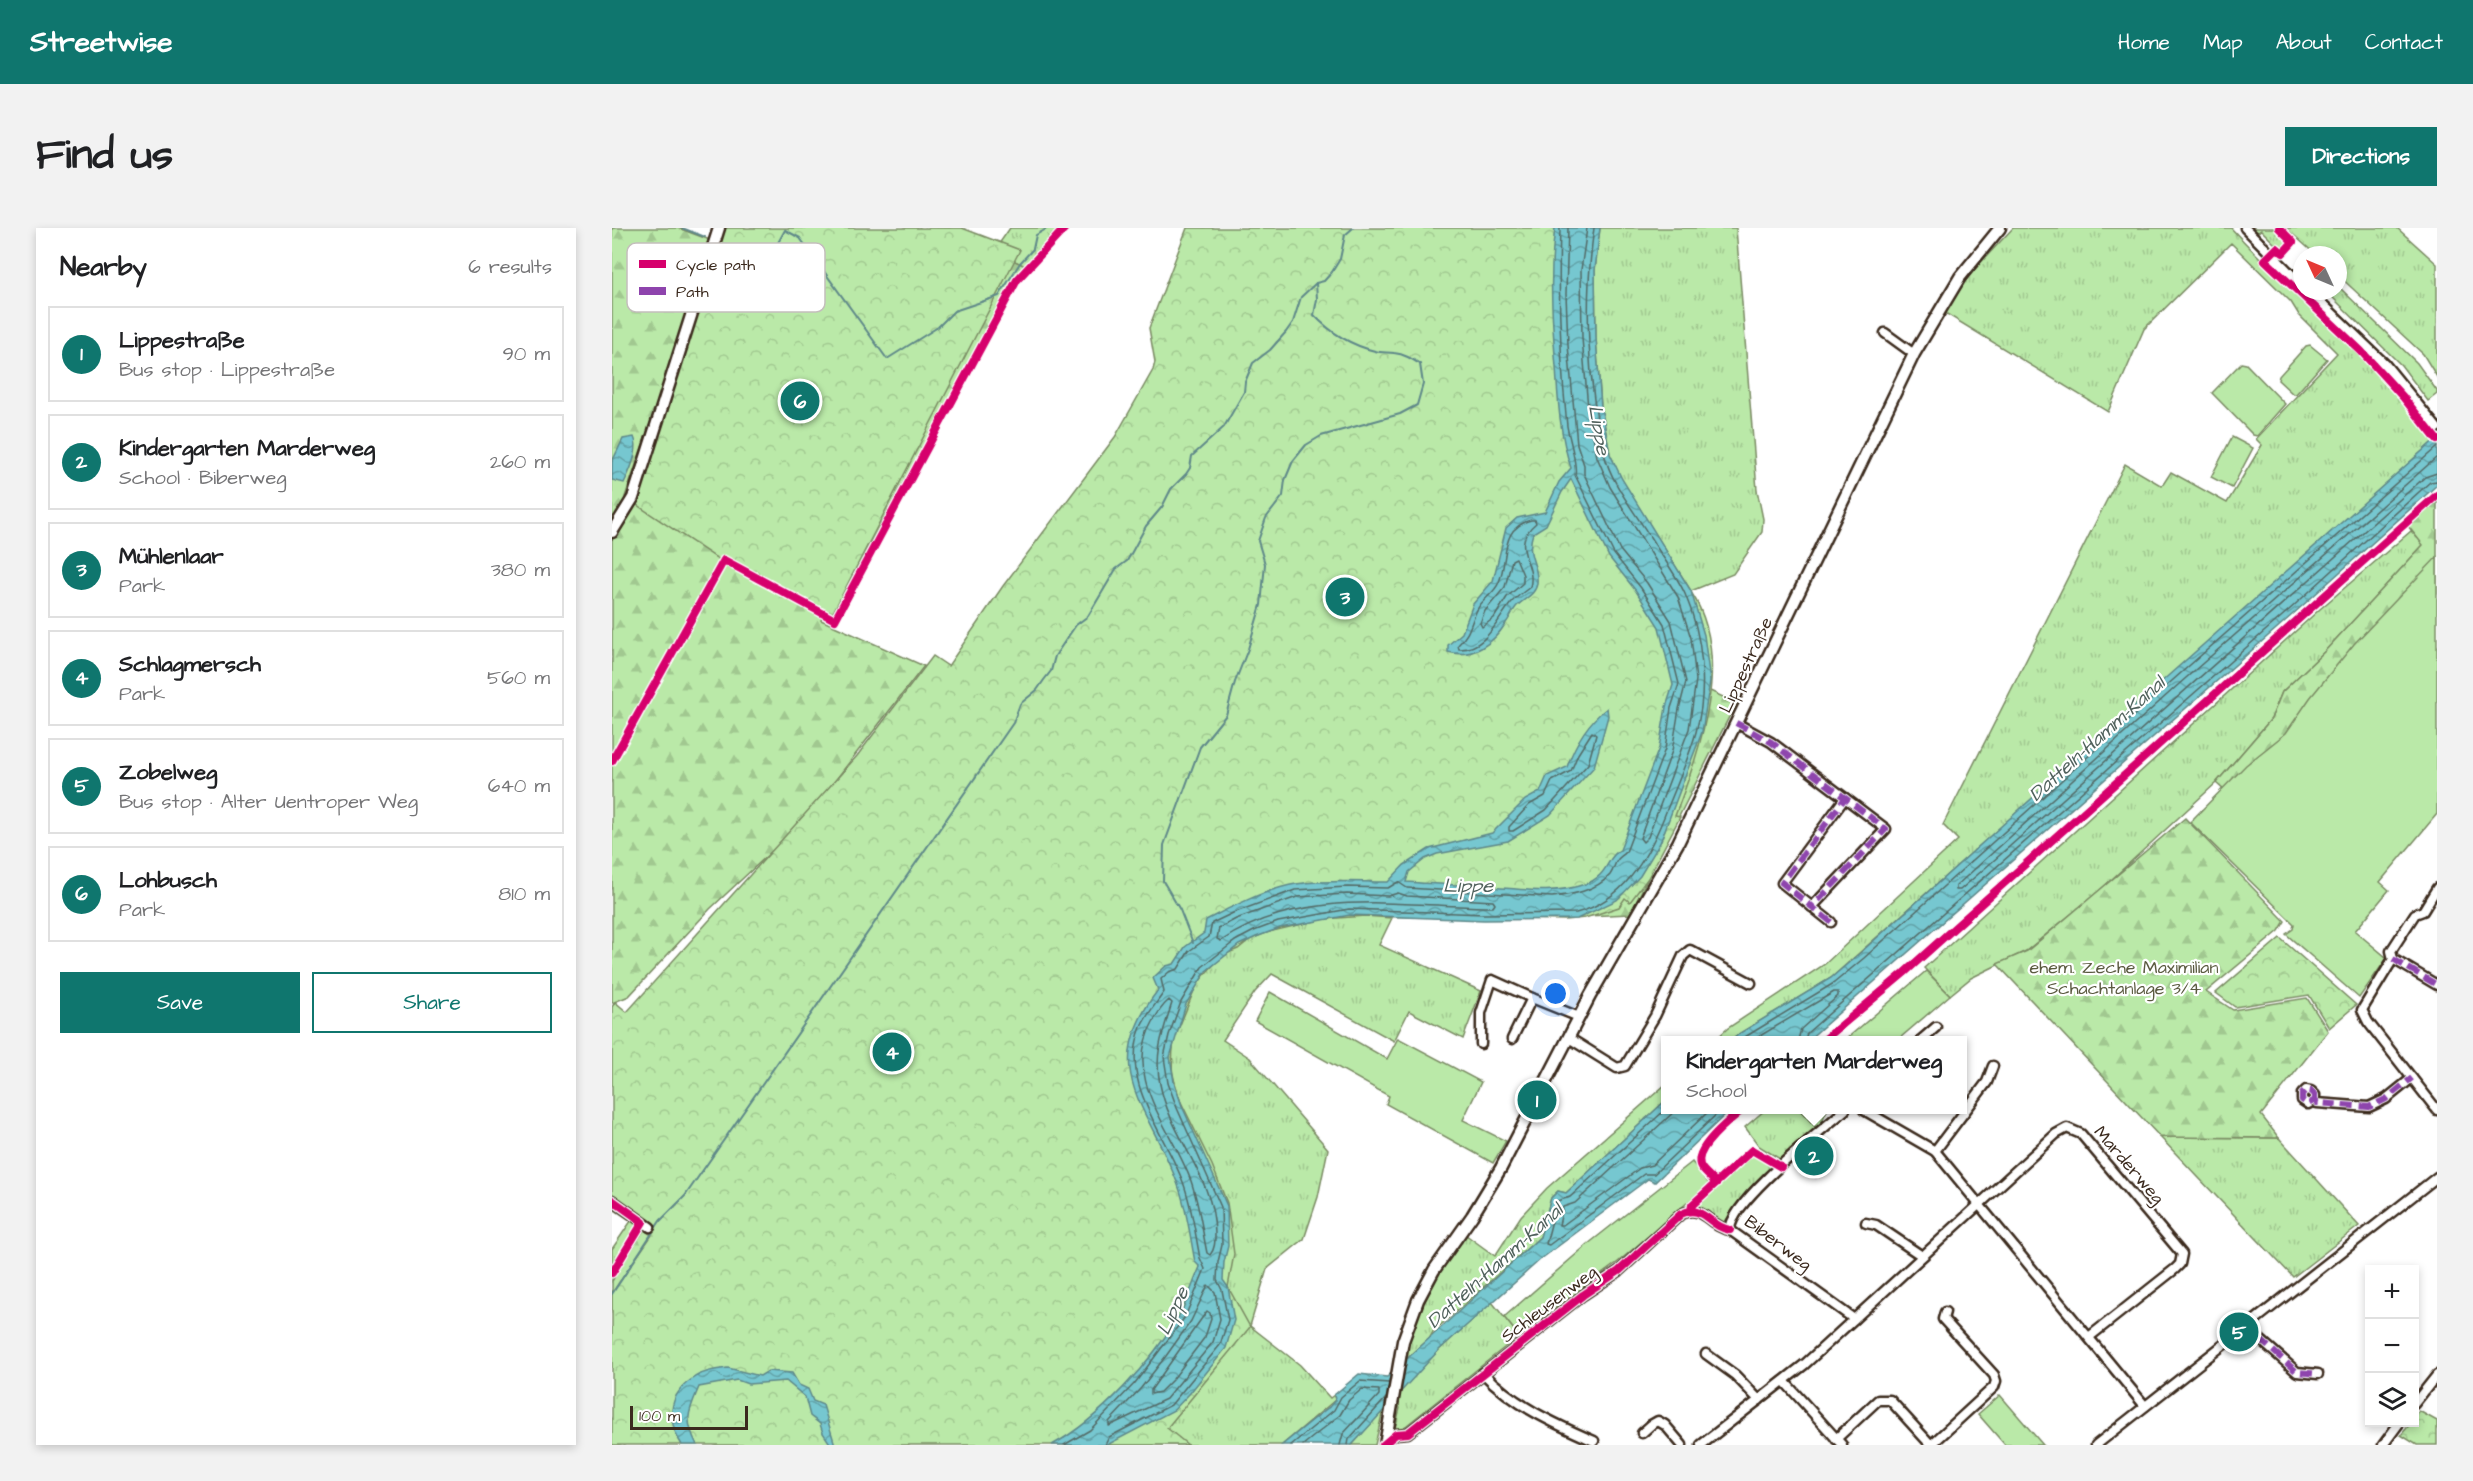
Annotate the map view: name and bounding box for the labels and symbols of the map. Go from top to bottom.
legend [627,243,825,312]
north arrow [2293,246,2347,300]
text: Cycle path [676,254,755,277]
text: Path [676,281,709,303]
pin: 6 [780,378,819,423]
water label: Lippe [1581,403,1617,458]
pin: 3 [1326,574,1364,620]
street label: Lippestraße [1713,613,1779,717]
water label: Datteln-Hamm-Kanal [2023,668,2173,808]
water label: Lippe [1443,872,1494,900]
park label: ehem. Zeche Maximilian Schachtanlage 3/4 [2030,955,2218,1002]
your location [1541,979,1570,1008]
pin: 4 [872,1030,912,1074]
pin: 1 [1518,1078,1556,1122]
street label: Marderweg [2087,1120,2170,1210]
pin: 2 [1794,1134,1834,1178]
water label: Datteln-Hamm-Kanal [1421,1195,1571,1335]
street label: Biberweg [1738,1209,1817,1278]
street label: Schleusenweg [1496,1259,1603,1349]
water label: Lippe [1150,1281,1197,1340]
pin: 5 [2220,1310,2258,1354]
scale bar [630,1403,748,1430]

